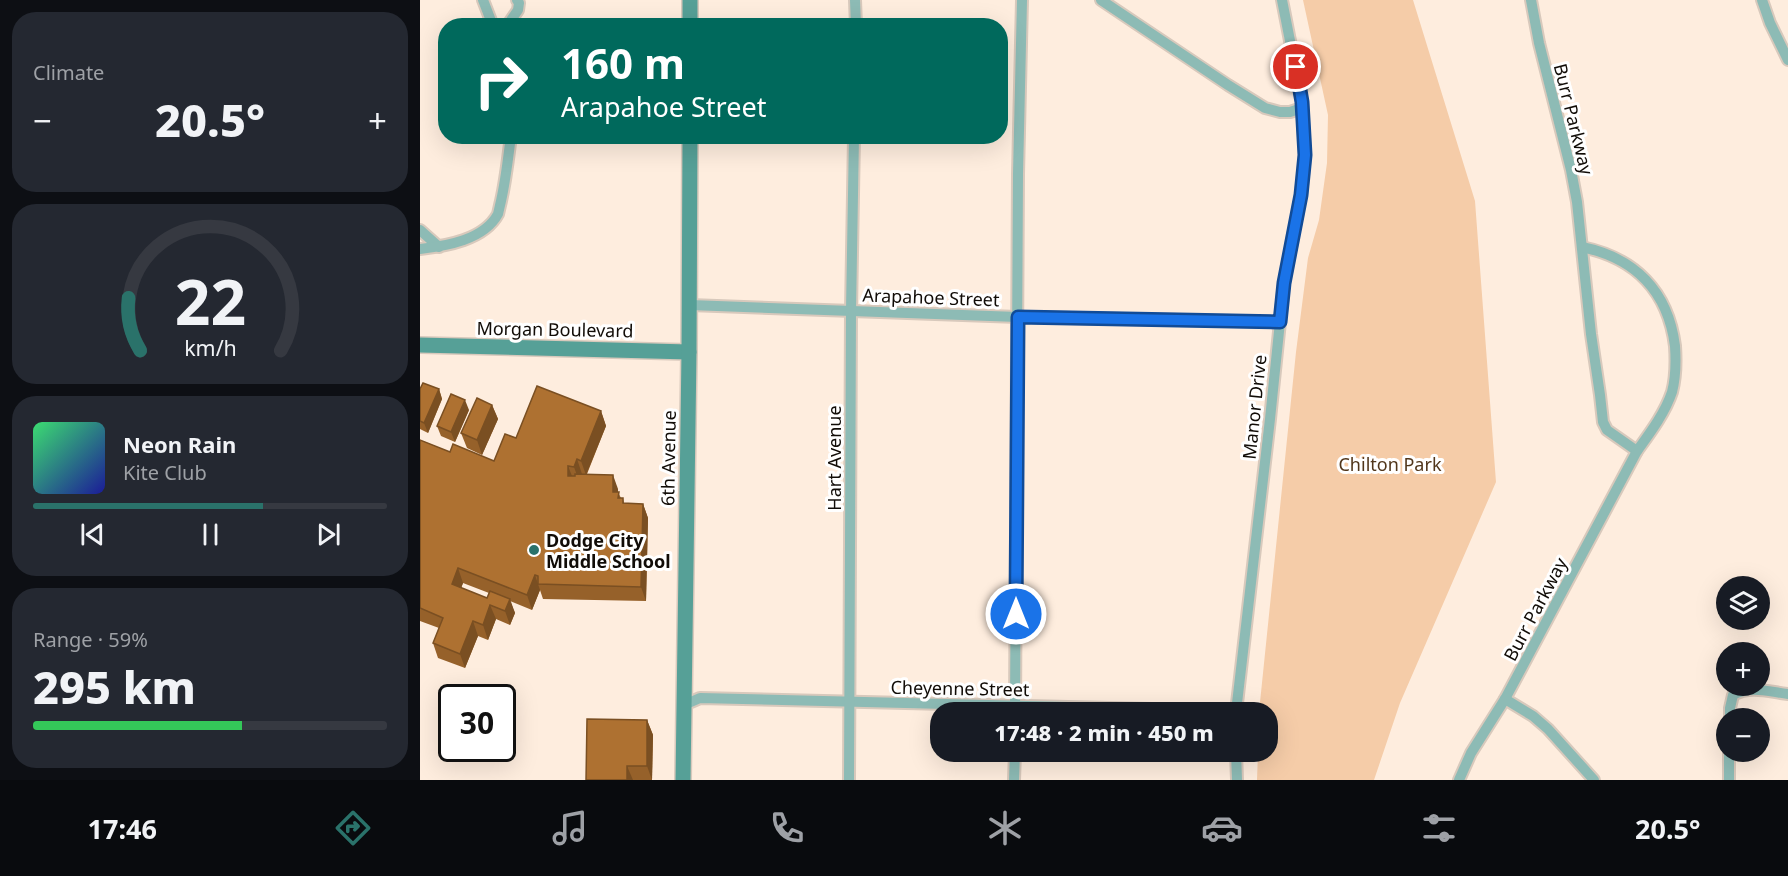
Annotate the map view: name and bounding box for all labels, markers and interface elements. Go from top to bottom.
text: 160 m [561,34,685,91]
pin [1270,41,1321,92]
icon: right [462,42,540,120]
icon: arrive [1279,50,1312,83]
text: Climate [33,59,104,86]
street label: Burr Parkway [1549,61,1600,178]
text: Arapahoe Street [561,88,766,125]
text: 20.5° [155,89,265,150]
text: − [33,98,52,143]
text: + [368,98,387,143]
text: 22 [174,258,246,343]
street label: Arapahoe Street [862,283,1000,311]
street label: Morgan Boulevard [476,316,634,342]
text: km/h [184,333,236,362]
street label: Manor Drive [1237,353,1271,461]
street label: Hart Avenue [822,405,846,511]
street label: 6th Avenue [655,410,681,506]
text: Neon Rain [123,429,236,459]
park label: Chilton Park [1338,452,1442,476]
text: Kite Club [123,459,207,486]
icon: previous [76,518,109,551]
icon: pause [194,518,227,551]
icon: next [312,518,345,551]
place label: Dodge City Middle School [546,528,671,573]
marker: Dodge City Middle School [527,543,541,557]
street label: Burr Parkway [1498,552,1573,665]
map controls [1716,576,1770,762]
button: layers [1716,576,1770,630]
position arrow [984,582,1048,646]
text: Range · 59% [33,626,148,653]
button: + [1716,642,1770,696]
text: 295 km [33,656,196,717]
street label: Cheyenne Street [890,675,1030,701]
speed limit sign: 30 [438,684,516,762]
button: − [1716,708,1770,762]
text: 17:48 · 2 min · 450 m [994,717,1214,747]
icon: directions [332,807,374,849]
icon: music [549,807,591,849]
icon: phone [766,807,808,849]
icon: climate [984,807,1026,849]
icon: car [1201,807,1243,849]
icon: filters [1418,807,1460,849]
text: 17:46 [88,810,157,847]
text: 20.5° [1635,810,1700,847]

